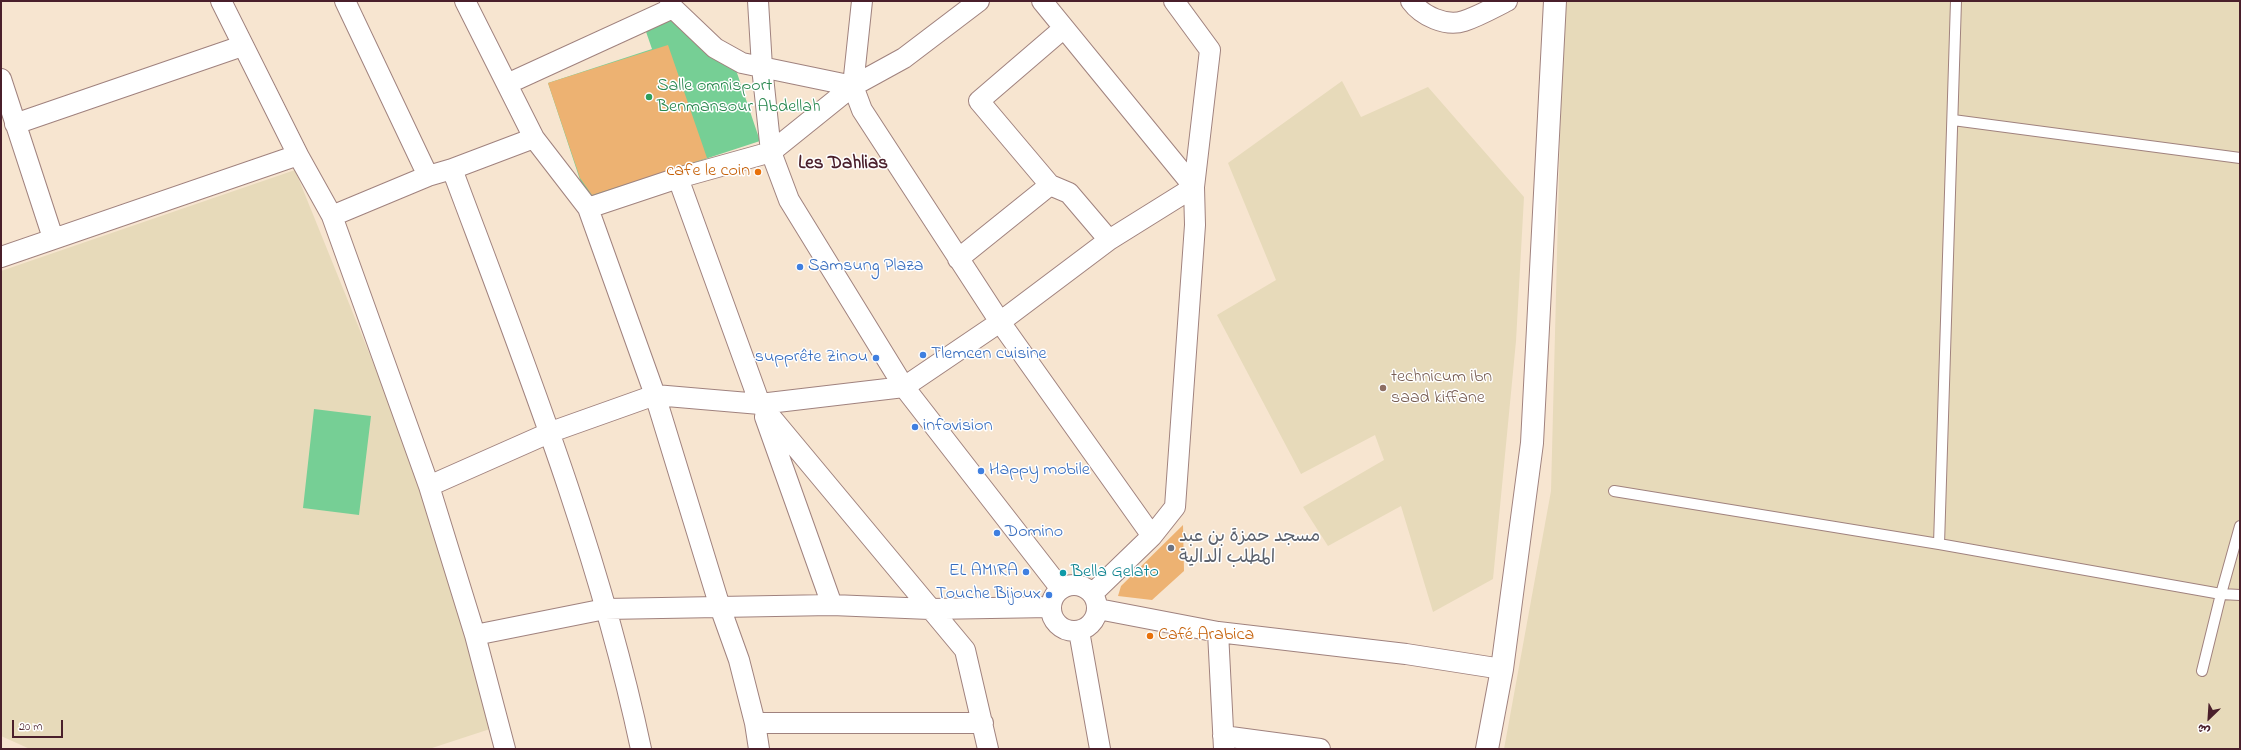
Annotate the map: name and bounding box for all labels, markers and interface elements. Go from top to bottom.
place label: Salle omnisport Benmansour Abdellah [657,76,821,118]
marker: Salle omnisport Benmansour Abdellah [644,92,654,102]
district label: Les Dahlias [798,154,888,176]
place label: cafe le coin [666,161,750,183]
marker: cafe le coin [753,167,763,177]
place label: Samsung Plaza [808,256,923,278]
marker: Samsung Plaza [795,262,805,272]
place label: Tlemcen cuisine [931,344,1047,366]
place label: supprête Zinou [755,347,868,369]
marker: Tlemcen cuisine [918,350,928,360]
marker: supprête Zinou [871,353,881,363]
place label: technicum ibn saad kiffane [1391,367,1492,410]
marker: technicum ibn saad kiffane [1378,383,1388,393]
place label: infovision [923,416,993,438]
marker: infovision [910,422,920,432]
place label: Happy mobile [989,460,1090,482]
marker: Happy mobile [976,466,986,476]
place label: Domino [1005,522,1063,544]
place label: مسجد حمزة بن عبد المطلب الدالية [1179,527,1320,570]
marker: Domino [992,528,1002,538]
marker: مسجد حمزة بن عبد المطلب الدالية [1166,543,1176,553]
place label: EL AMIRA [949,561,1018,583]
place label: Bella Gelato [1071,562,1159,584]
marker: EL AMIRA [1021,567,1031,577]
marker: Bella Gelato [1058,568,1068,578]
place label: Touche Bijoux [936,584,1041,606]
marker: Touche Bijoux [1044,590,1054,600]
place label: Café Arabica [1158,625,1254,647]
marker: Café Arabica [1145,631,1155,641]
north arrow [2189,698,2229,738]
scale bar [14,712,65,738]
text: 20 m [19,718,42,736]
text: ش [2195,719,2213,739]

